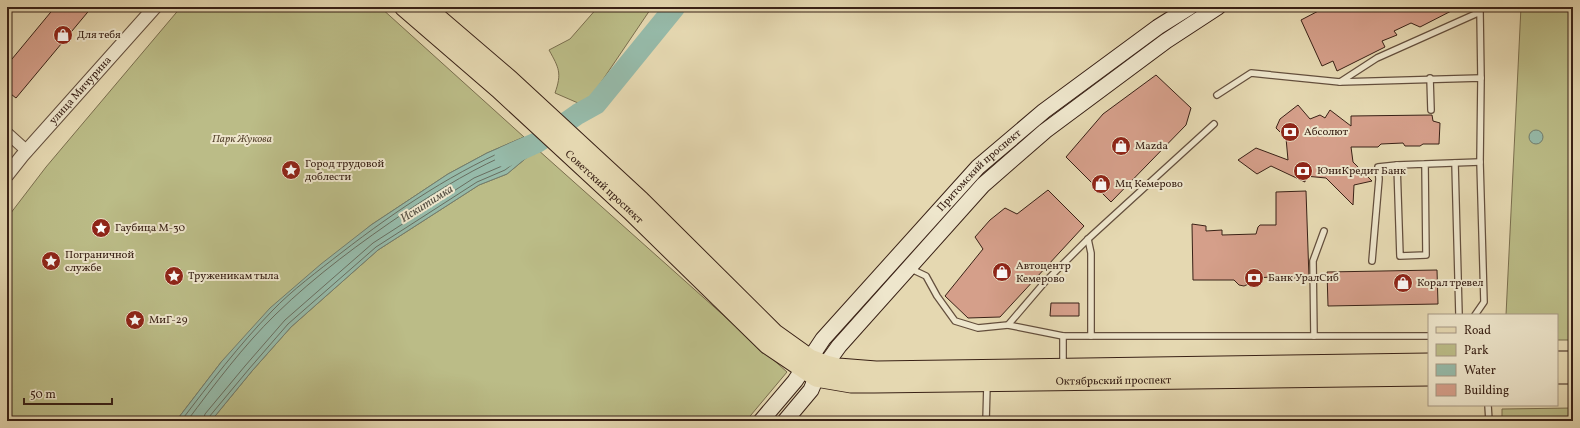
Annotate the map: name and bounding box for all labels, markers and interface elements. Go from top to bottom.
shop icon: Для тебя [52,24,74,46]
place label: Для тебя [77,28,121,43]
street label: улица Мичурина [46,53,115,128]
bank icon: Абсолют [1279,121,1301,143]
street label: Притомский проспект [934,125,1025,215]
place label: Абсолют [1304,125,1349,140]
park label: Парк Жукова [212,132,272,147]
shop icon: Mazda [1110,135,1132,157]
place label: Mazda [1135,139,1168,154]
street label: Советский проспект [561,147,647,228]
place label: Город трудовой доблести [305,157,384,185]
place icon: Город трудовой доблести [280,159,302,181]
bank icon: ЮниКредит Банк [1292,160,1314,182]
place label: ЮниКредит Банк [1317,164,1406,179]
shop icon: Мц Кемерово [1090,173,1112,195]
place label: Мц Кемерово [1115,177,1183,192]
water label: Искитимка [397,181,457,227]
place icon: Гаубица М-30 [90,217,112,239]
place label: Гаубица М-30 [115,221,185,236]
place label: Пограничной службе [65,248,134,276]
place icon: Пограничной службе [40,250,62,272]
place label: Автоцентр Кемерово [1016,259,1071,287]
shop icon: Автоцентр Кемерово [991,261,1013,283]
place icon: Труженикам тыла [163,265,185,287]
bank icon: Банк УралСиб [1243,267,1265,289]
place label: Труженикам тыла [188,269,279,284]
place label: Банк УралСиб [1268,271,1339,286]
shop icon: Корал тревел [1392,272,1414,294]
place label: Корал тревел [1417,276,1483,291]
place icon: МиГ-29 [124,309,146,331]
place label: МиГ-29 [149,313,188,328]
legend [1428,314,1558,406]
text: Road [1464,323,1491,339]
text: Park [1464,343,1489,359]
text: Water [1464,363,1496,379]
street label: Октябрьский проспект [1056,373,1172,389]
scale bar [24,380,112,406]
text: Building [1464,383,1509,399]
text: 50 m [30,387,56,403]

